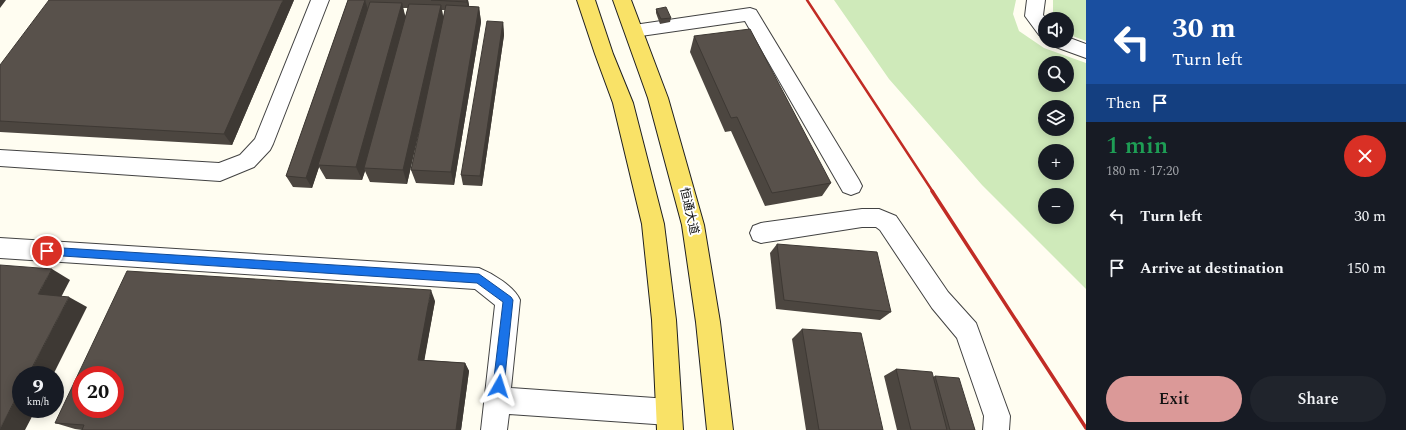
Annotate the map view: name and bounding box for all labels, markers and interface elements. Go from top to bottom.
text: 30 m [1172,7,1236,50]
map controls [1038,12,1074,224]
button: sound [1038,12,1074,48]
icon: left [1106,16,1158,68]
text: Turn left [1172,46,1243,73]
button: search [1038,56,1074,92]
text: Then [1106,92,1141,115]
icon: arrive [1149,92,1171,114]
button: layers [1038,100,1074,136]
text: 1 min [1106,128,1168,164]
button: close [1344,135,1386,177]
button: + [1038,144,1074,180]
text: 180 m · 17:20 [1106,161,1179,181]
street label: 恒通大道 [674,185,704,237]
button: − [1038,188,1074,224]
icon: left [1106,205,1128,227]
text: Turn left [1140,205,1202,228]
text: 30 m [1354,205,1386,228]
pin [30,234,64,268]
icon: arrive [36,240,58,262]
icon: arrive [1106,257,1128,279]
text: Arrive at destination [1140,257,1284,280]
text: 150 m [1347,257,1386,280]
position arrow [478,365,520,407]
speed limit sign: 20 [72,366,124,418]
text: 9 [32,372,44,402]
button: Exit [1106,376,1242,422]
button: Share [1250,376,1386,422]
text: km/h [27,394,49,410]

